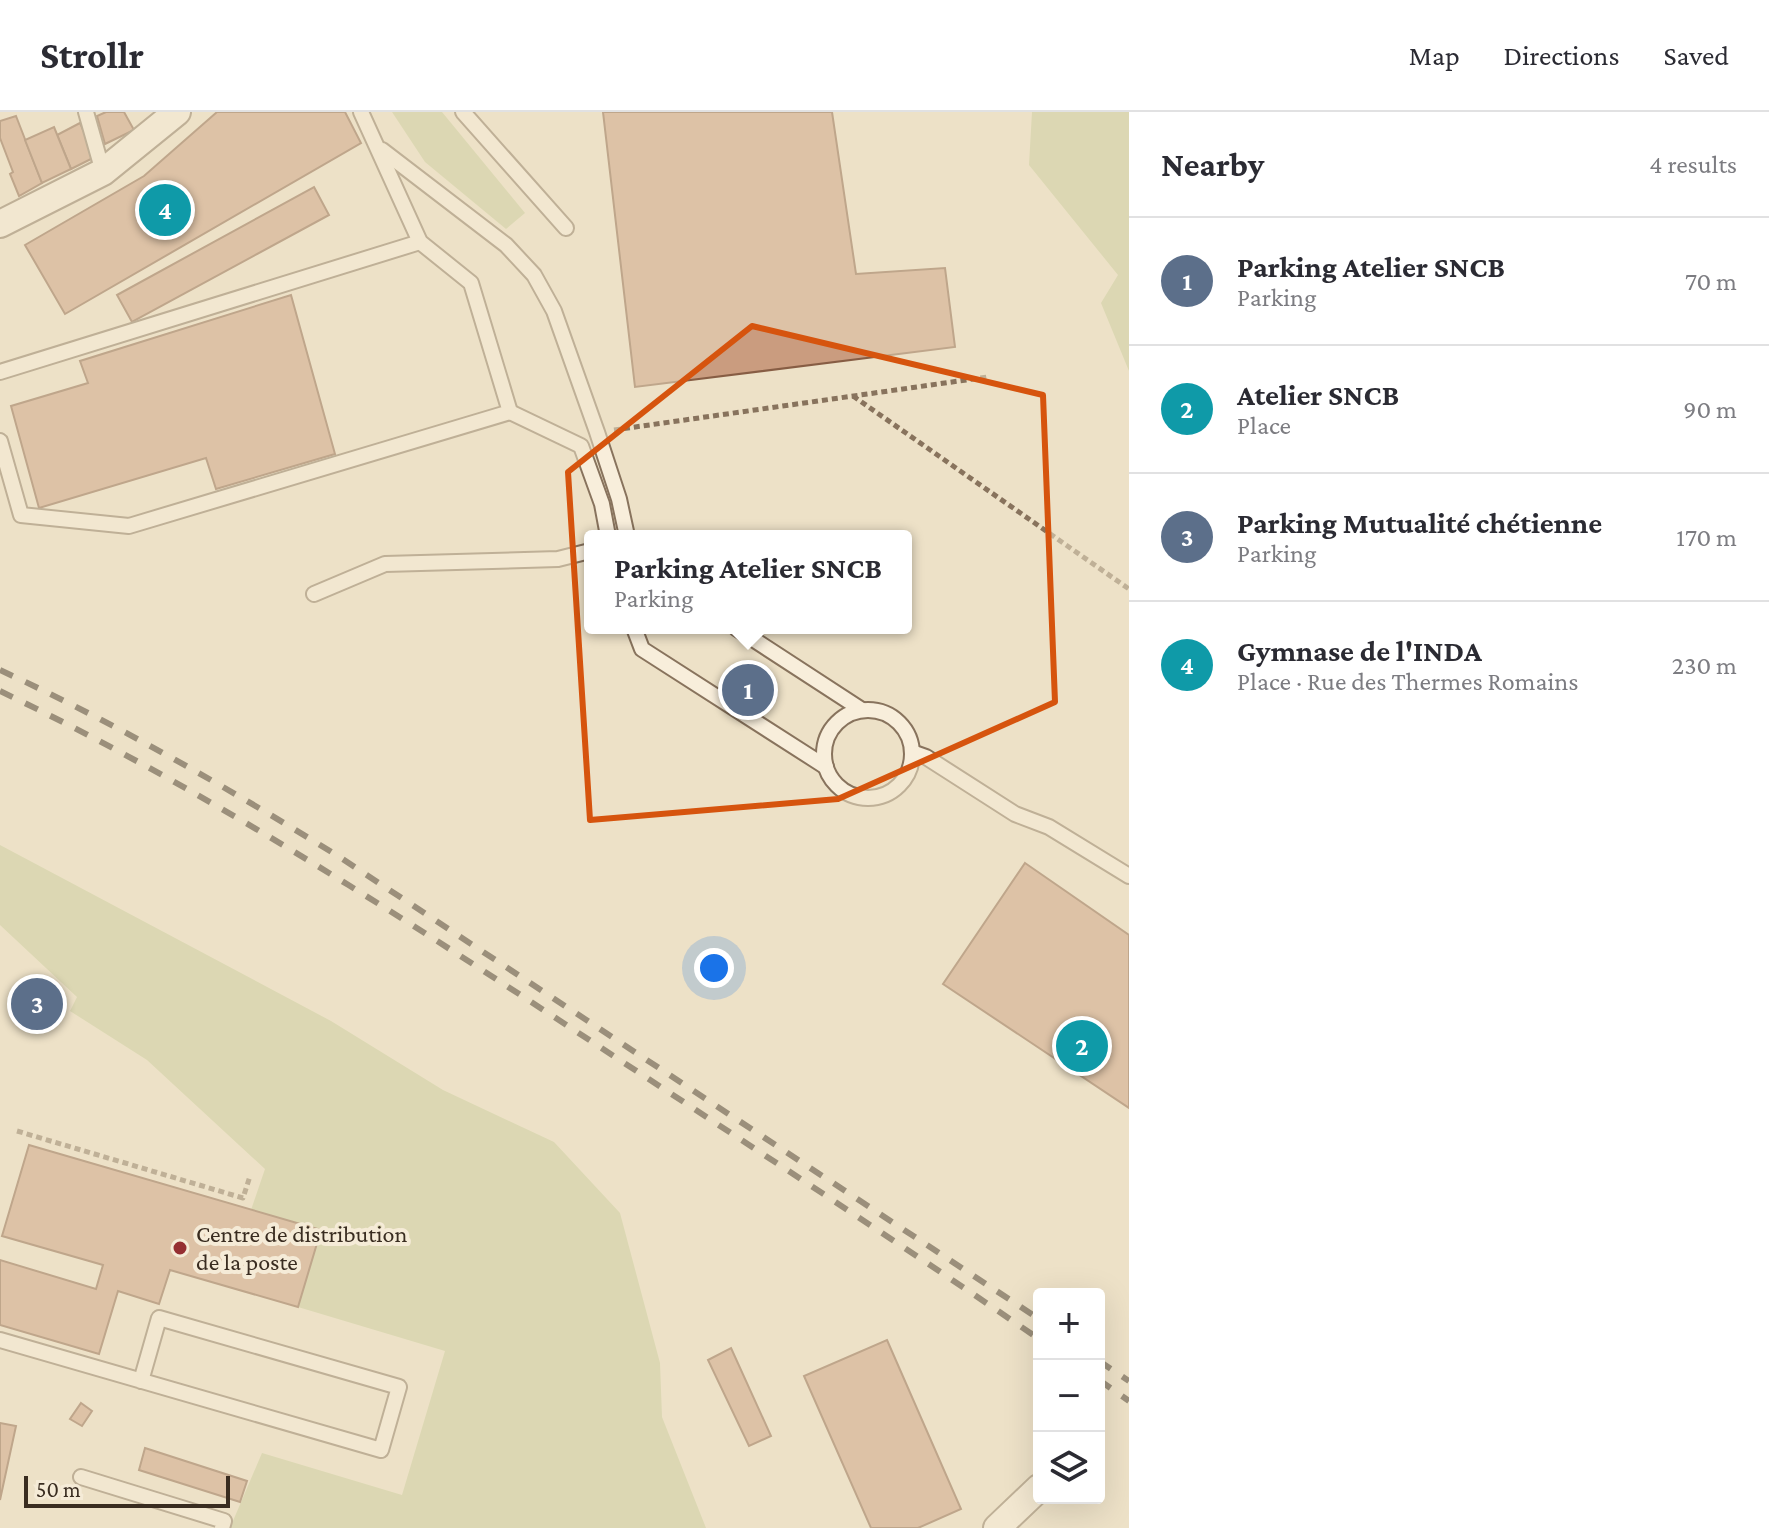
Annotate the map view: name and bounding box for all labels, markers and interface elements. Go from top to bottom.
text: Strollr [40,34,144,76]
text: Map [1409,40,1460,71]
text: Directions [1504,40,1619,71]
text: Saved [1663,40,1729,71]
text: Nearby [1161,146,1264,183]
text: 4 results [1649,150,1737,179]
pin: 4 [139,180,191,240]
text: Parking Atelier SNCB [1237,250,1505,283]
text: 1 [1182,267,1192,296]
text: 70 m [1685,267,1737,296]
text: Parking [1237,283,1317,312]
text: Atelier SNCB [1237,378,1399,411]
text: 2 [1180,395,1194,424]
text: 90 m [1683,395,1737,424]
text: Place [1237,411,1291,440]
text: Parking Mutualité chétienne [1237,506,1602,539]
text: 3 [1181,523,1193,552]
text: 170 m [1676,523,1737,552]
popup [584,530,912,634]
text: Parking [1237,539,1317,568]
text: Parking Atelier SNCB [614,551,882,584]
text: Parking [614,584,693,613]
text: Gymnase de l'INDA [1237,634,1482,667]
text: 4 [1180,651,1194,680]
text: 230 m [1672,651,1737,680]
pin: 1 [722,660,774,720]
text: Place · Rue des Thermes Romains [1237,667,1578,696]
your location [694,948,734,988]
pin: 3 [11,974,63,1034]
pin: 2 [1056,1016,1108,1076]
place label: Centre de distribution de la poste [196,1220,407,1275]
marker: Centre de distribution de la poste [171,1239,189,1257]
map controls [1033,1288,1105,1504]
button: + [1033,1288,1105,1360]
button: − [1033,1360,1105,1432]
button: layers [1033,1432,1105,1504]
scale bar [24,1472,230,1508]
text: 50 m [36,1477,81,1502]

